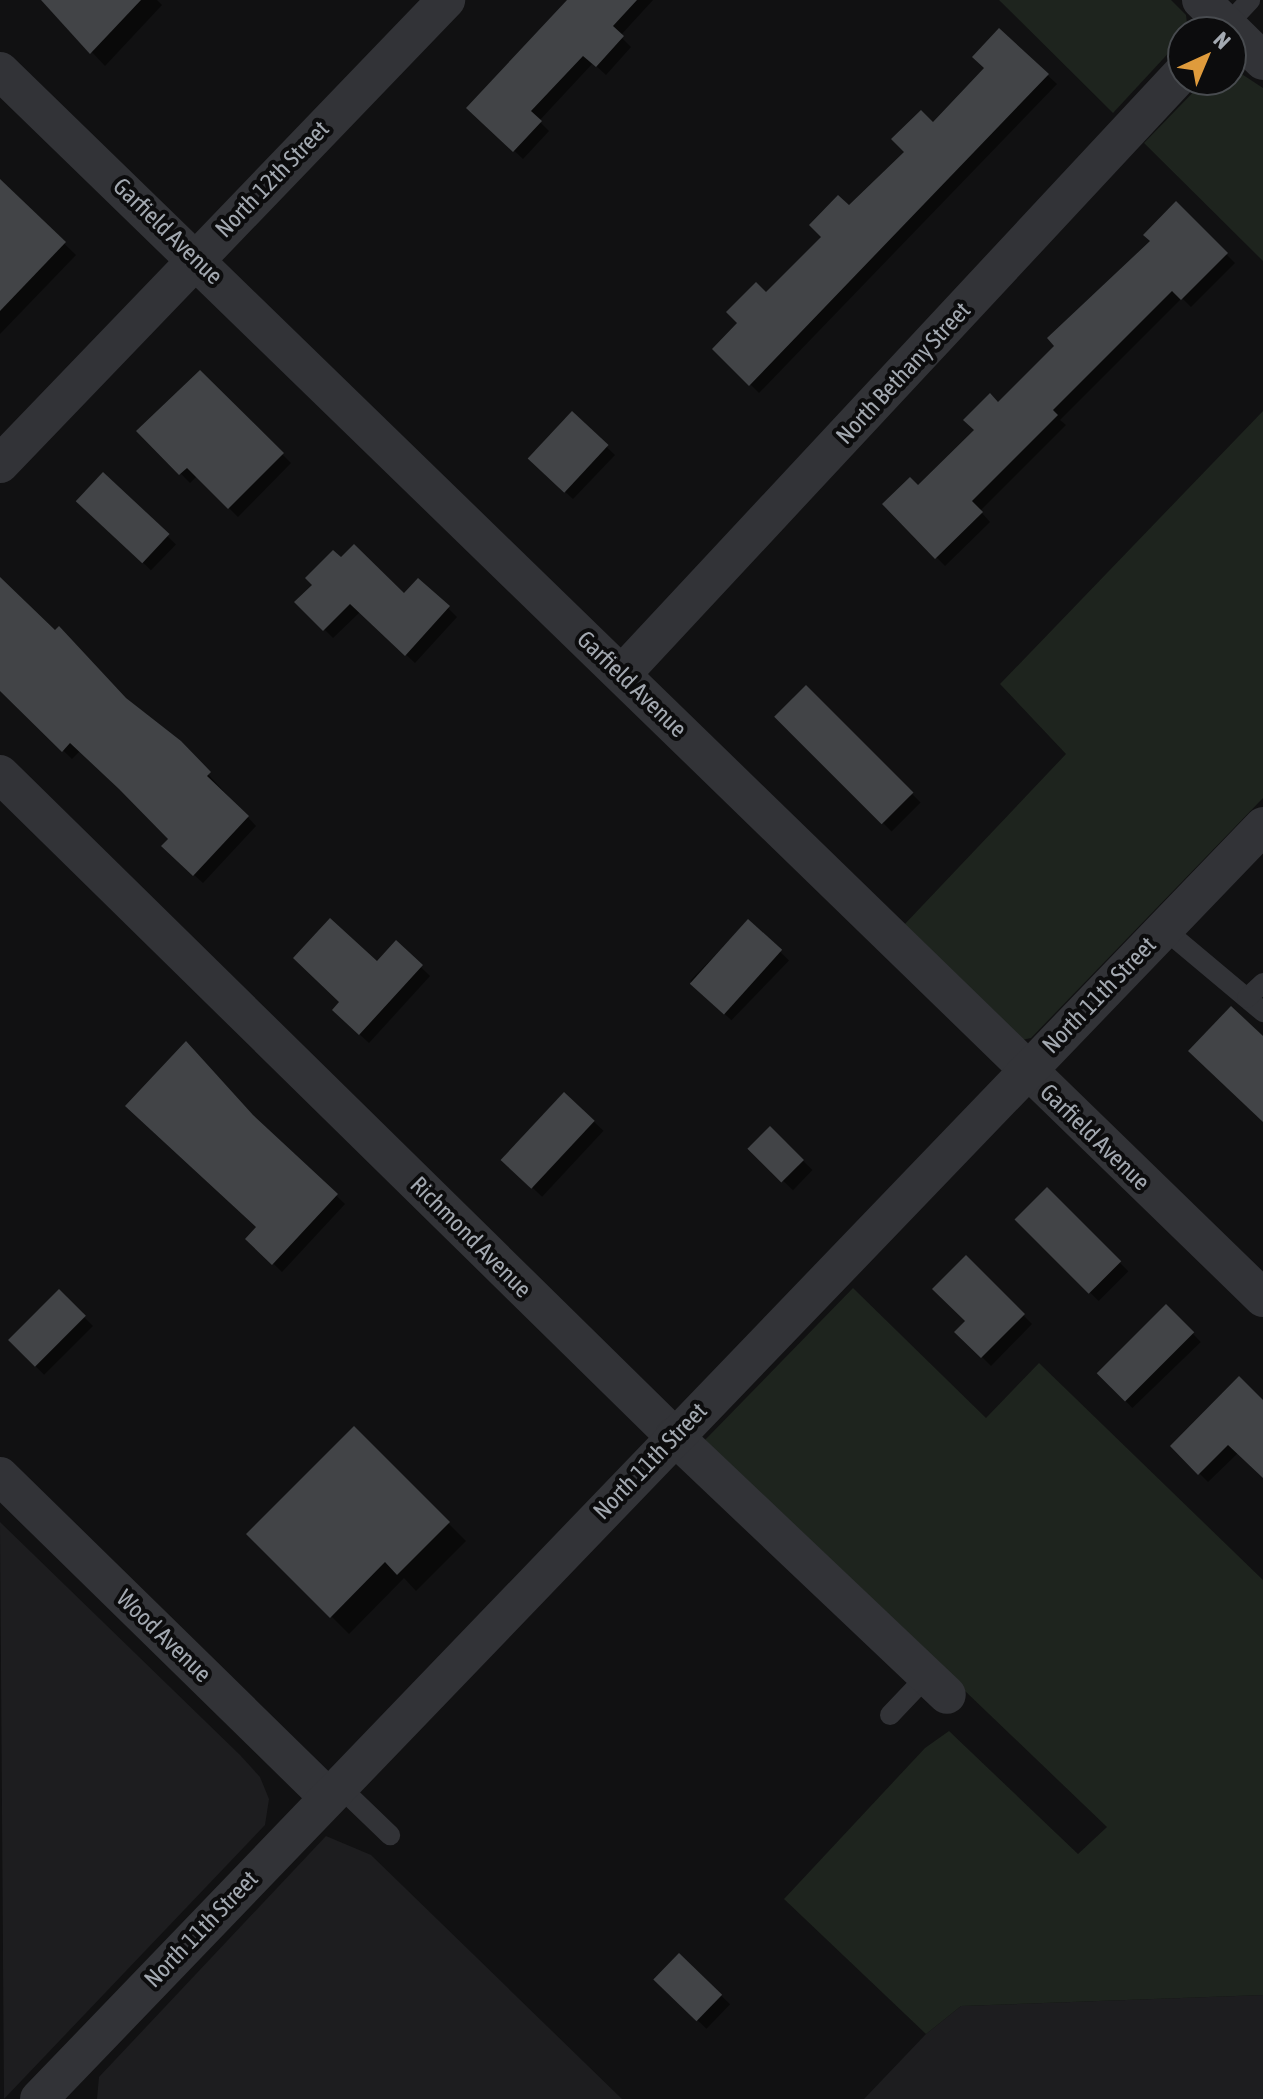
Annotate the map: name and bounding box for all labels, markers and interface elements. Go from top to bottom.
north arrow [1167,16,1247,96]
text: N [1209,26,1236,54]
street label: North 12th Street [209,115,335,243]
street label: Garfield Avenue [107,172,229,290]
street label: North Bethany Street [830,296,976,450]
street label: Garfield Avenue [571,625,693,743]
street label: North 11th Street [1036,931,1162,1059]
street label: Garfield Avenue [1034,1078,1156,1196]
street label: Richmond Avenue [404,1170,538,1304]
street label: North 11th Street [587,1397,713,1525]
street label: Wood Avenue [111,1584,217,1688]
street label: North 11th Street [138,1865,264,1993]

